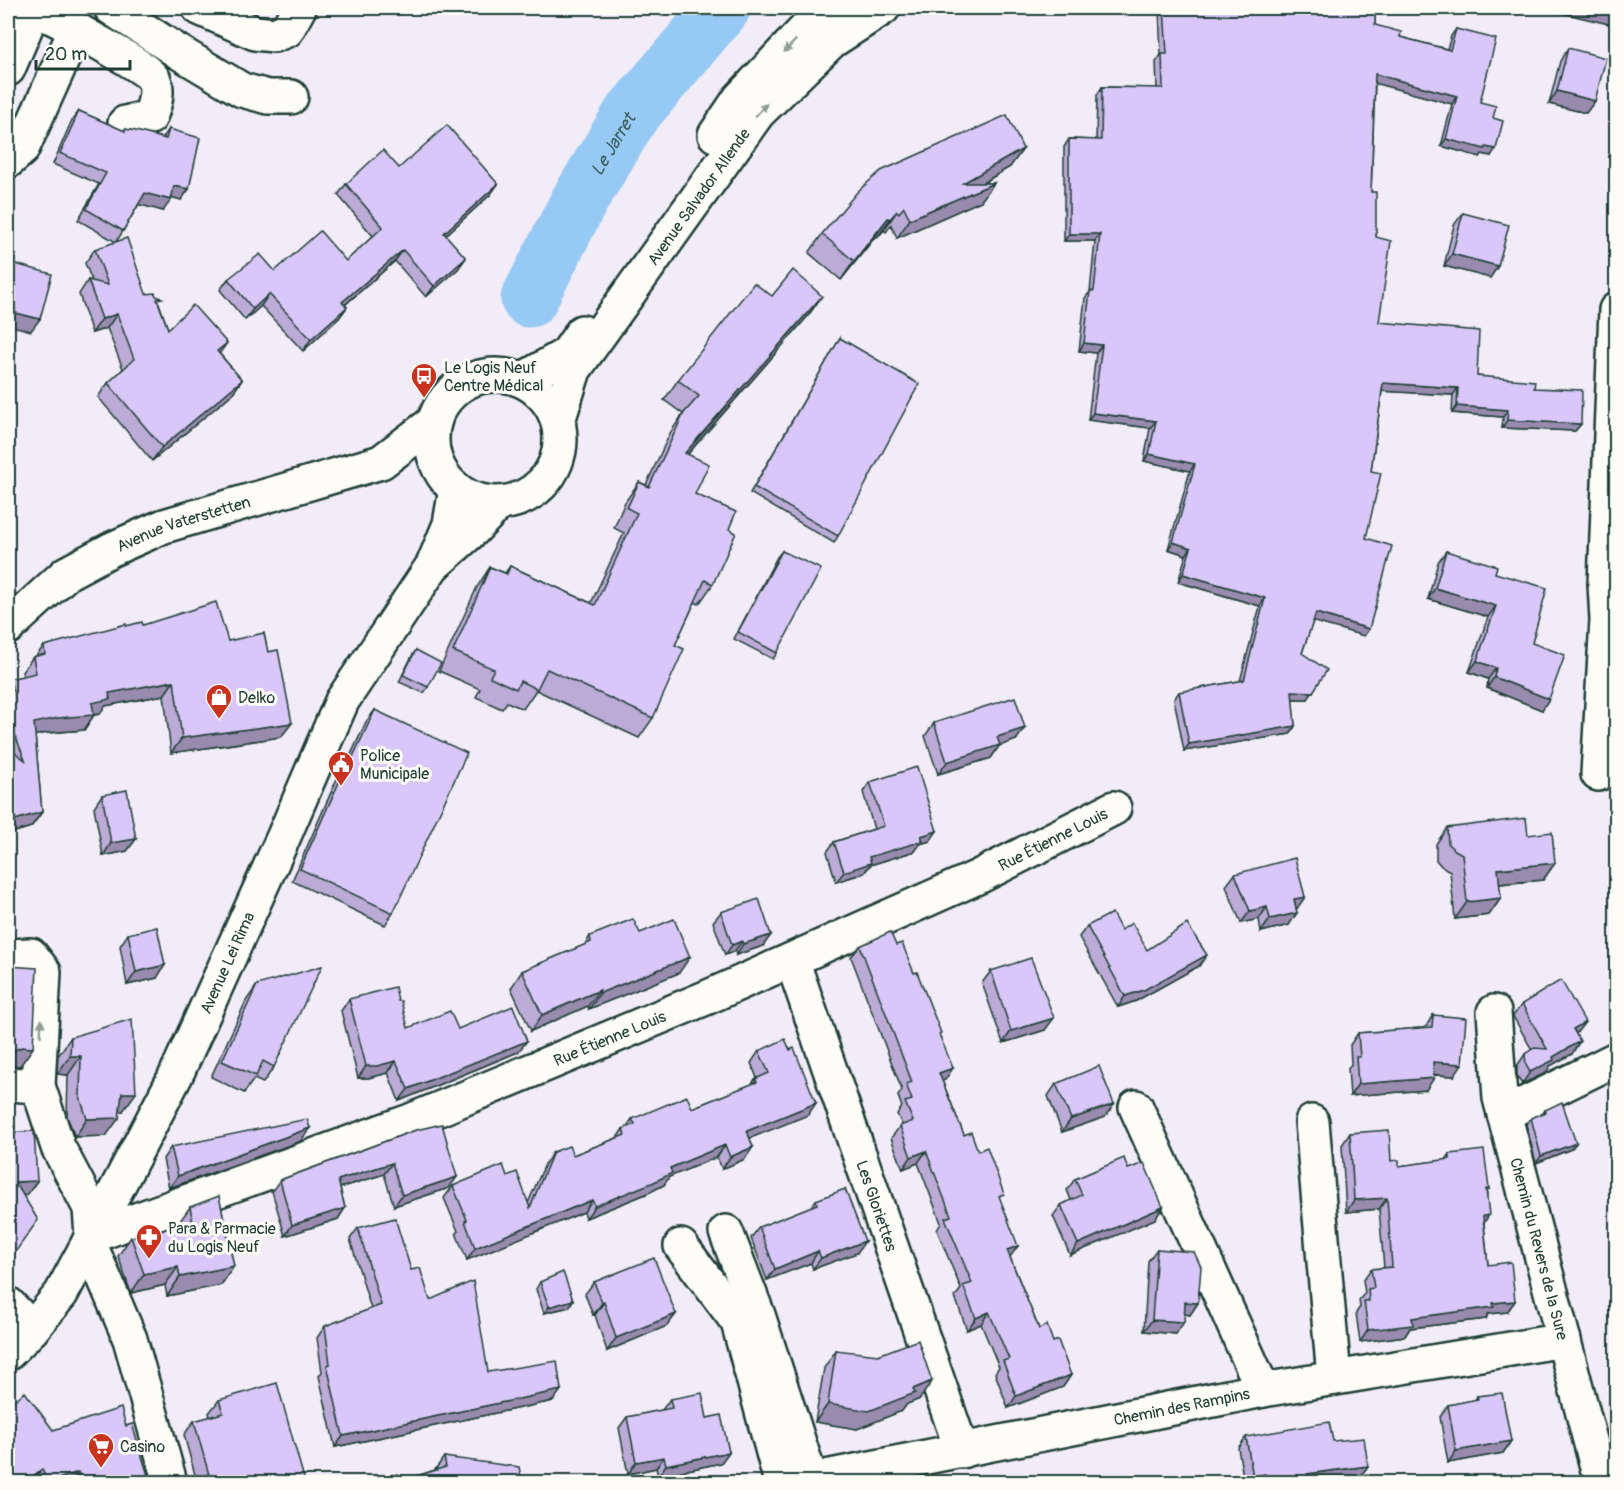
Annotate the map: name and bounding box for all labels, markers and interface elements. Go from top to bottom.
scale bar [36,33,130,71]
one-way arrow [784,38,797,53]
text: 20 m [45,43,87,66]
one-way arrow [754,104,768,118]
water label: Le Jarret [586,108,642,180]
street label: Avenue Salvador Allende [643,124,755,269]
place label: Le Logis Neuf Centre Médical [444,358,544,396]
bus stop icon: Le Logis Neuf Centre Médical [409,361,439,399]
street label: Avenue Vaterstetten [114,492,253,557]
shop icon: Delko [204,682,234,720]
place label: Delko [238,688,275,708]
place label: Police Municipale [360,746,429,784]
public building icon: Police Municipale [326,749,356,787]
street label: Rue Étienne Louis [995,804,1111,876]
street label: Avenue Lei Rima [196,909,259,1017]
street label: Rue Étienne Louis [551,1007,669,1071]
one-way arrow [37,1018,46,1037]
street label: Chemin du Revers de la Sure [1505,1156,1572,1342]
street label: Les Gloriettes [851,1158,901,1254]
place label: Para & Parmacie du Logis Neuf [168,1219,276,1257]
pharmacy icon: Para & Parmacie du Logis Neuf [134,1222,164,1260]
street label: Chemin des Rampins [1112,1384,1251,1431]
supermarket icon: Casino [86,1431,116,1469]
place label: Casino [120,1437,166,1457]

